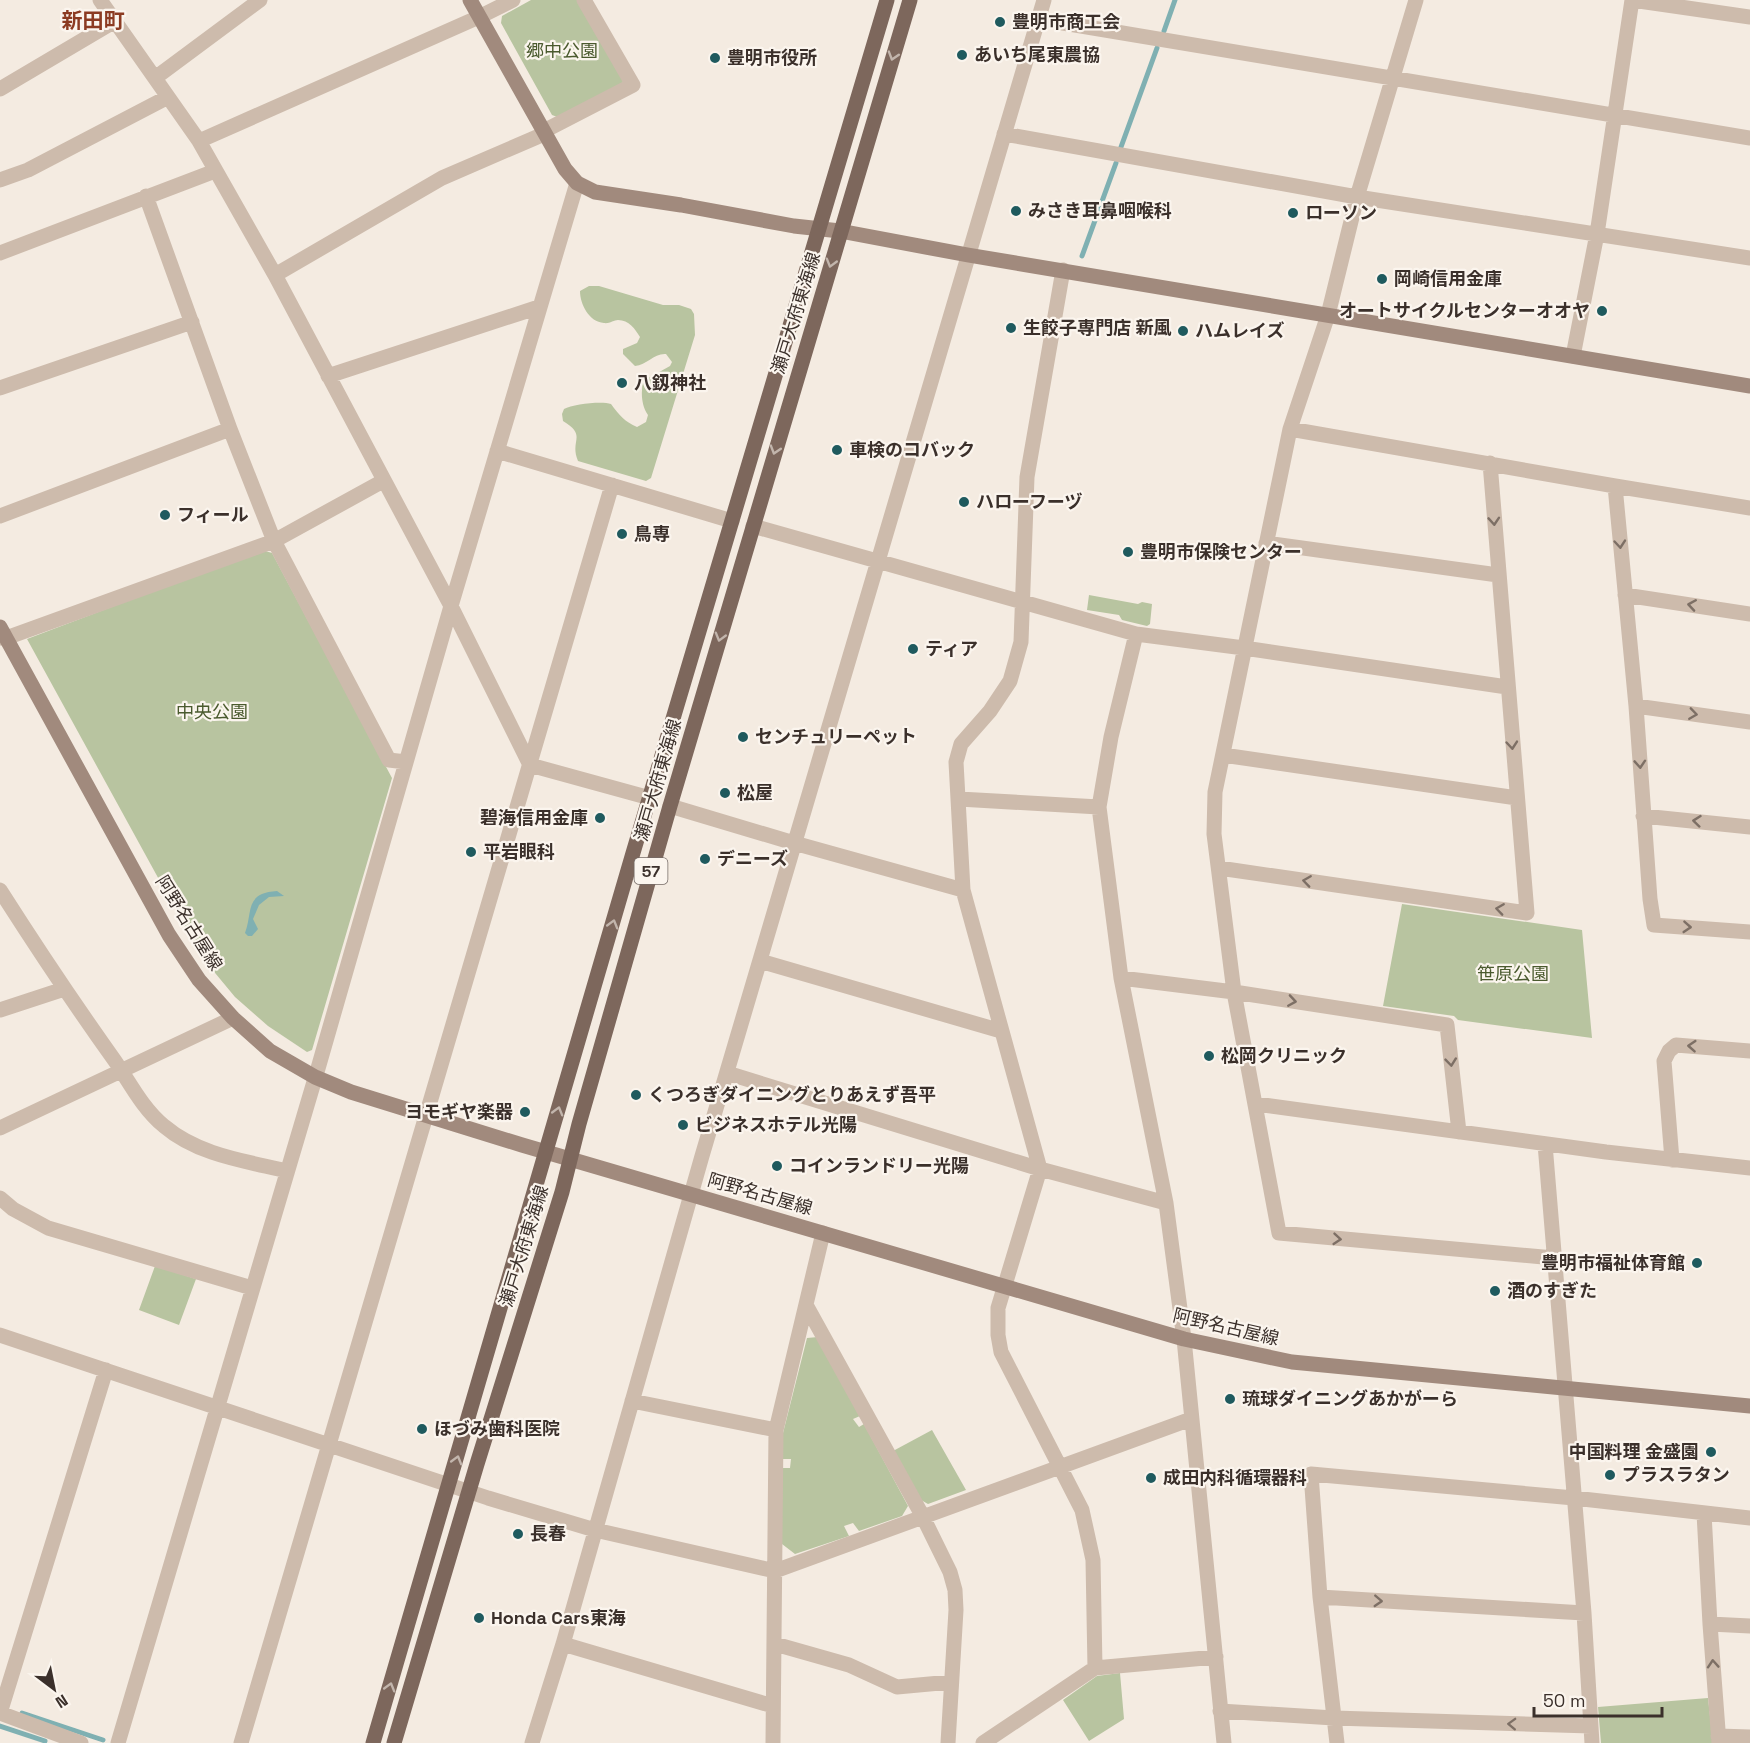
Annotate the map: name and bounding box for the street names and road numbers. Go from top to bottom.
street label: 瀬戸大府東海線 [766,249,825,376]
street label: 瀬戸大府東海線 [629,716,686,844]
road number: 57 [634,858,668,884]
street label: 阿野名古屋線 [151,871,228,975]
street label: 阿野名古屋線 [705,1168,815,1219]
street label: 瀬戸大府東海線 [494,1182,553,1309]
street label: 阿野名古屋線 [1171,1303,1281,1350]

